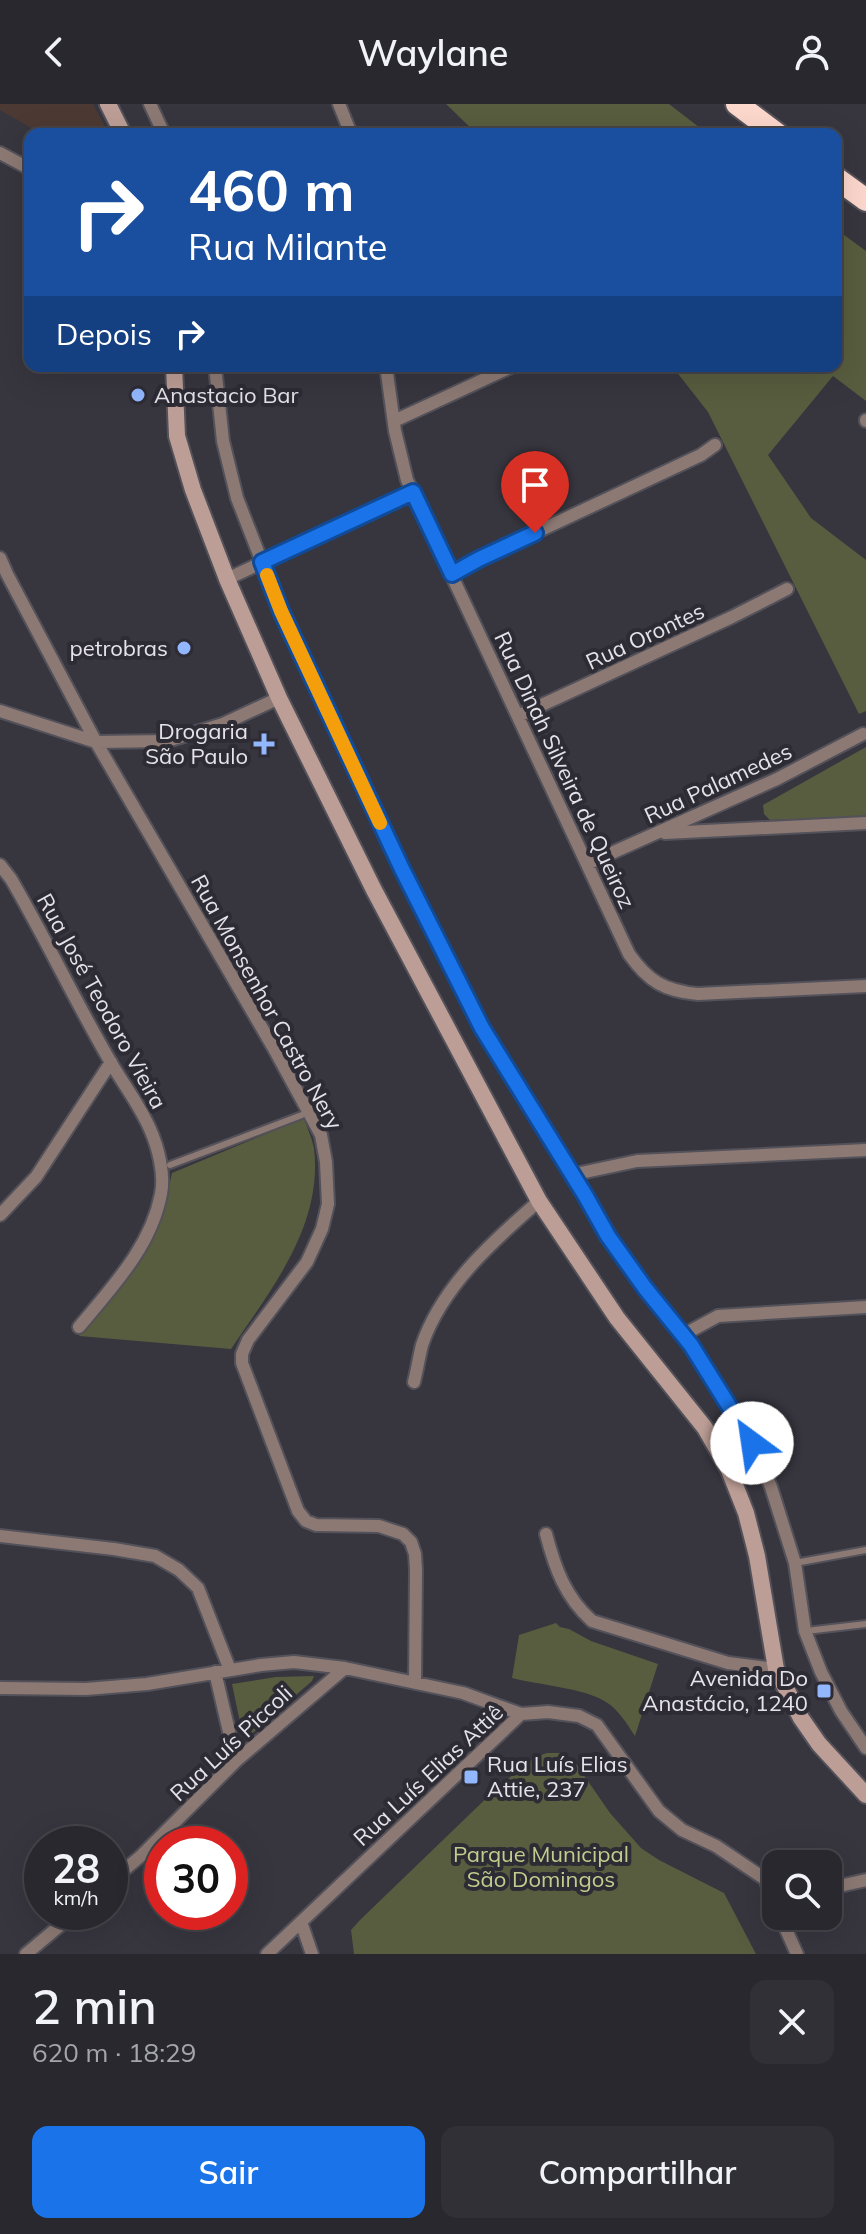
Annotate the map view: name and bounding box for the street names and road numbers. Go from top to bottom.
street label: Rua Orontes [581,596,709,676]
street label: Rua Dinah Silveira de Queiroz [488,627,642,913]
street label: Rua Palamedes [640,737,796,829]
street label: Rua Monsenhor Castro Nery [185,870,349,1135]
street label: Rua José Teodoro Vieira [31,888,173,1114]
street label: Rua Luís Piccoli [164,1679,298,1807]
street label: Rua Luís Elias Attiê [347,1698,509,1852]

